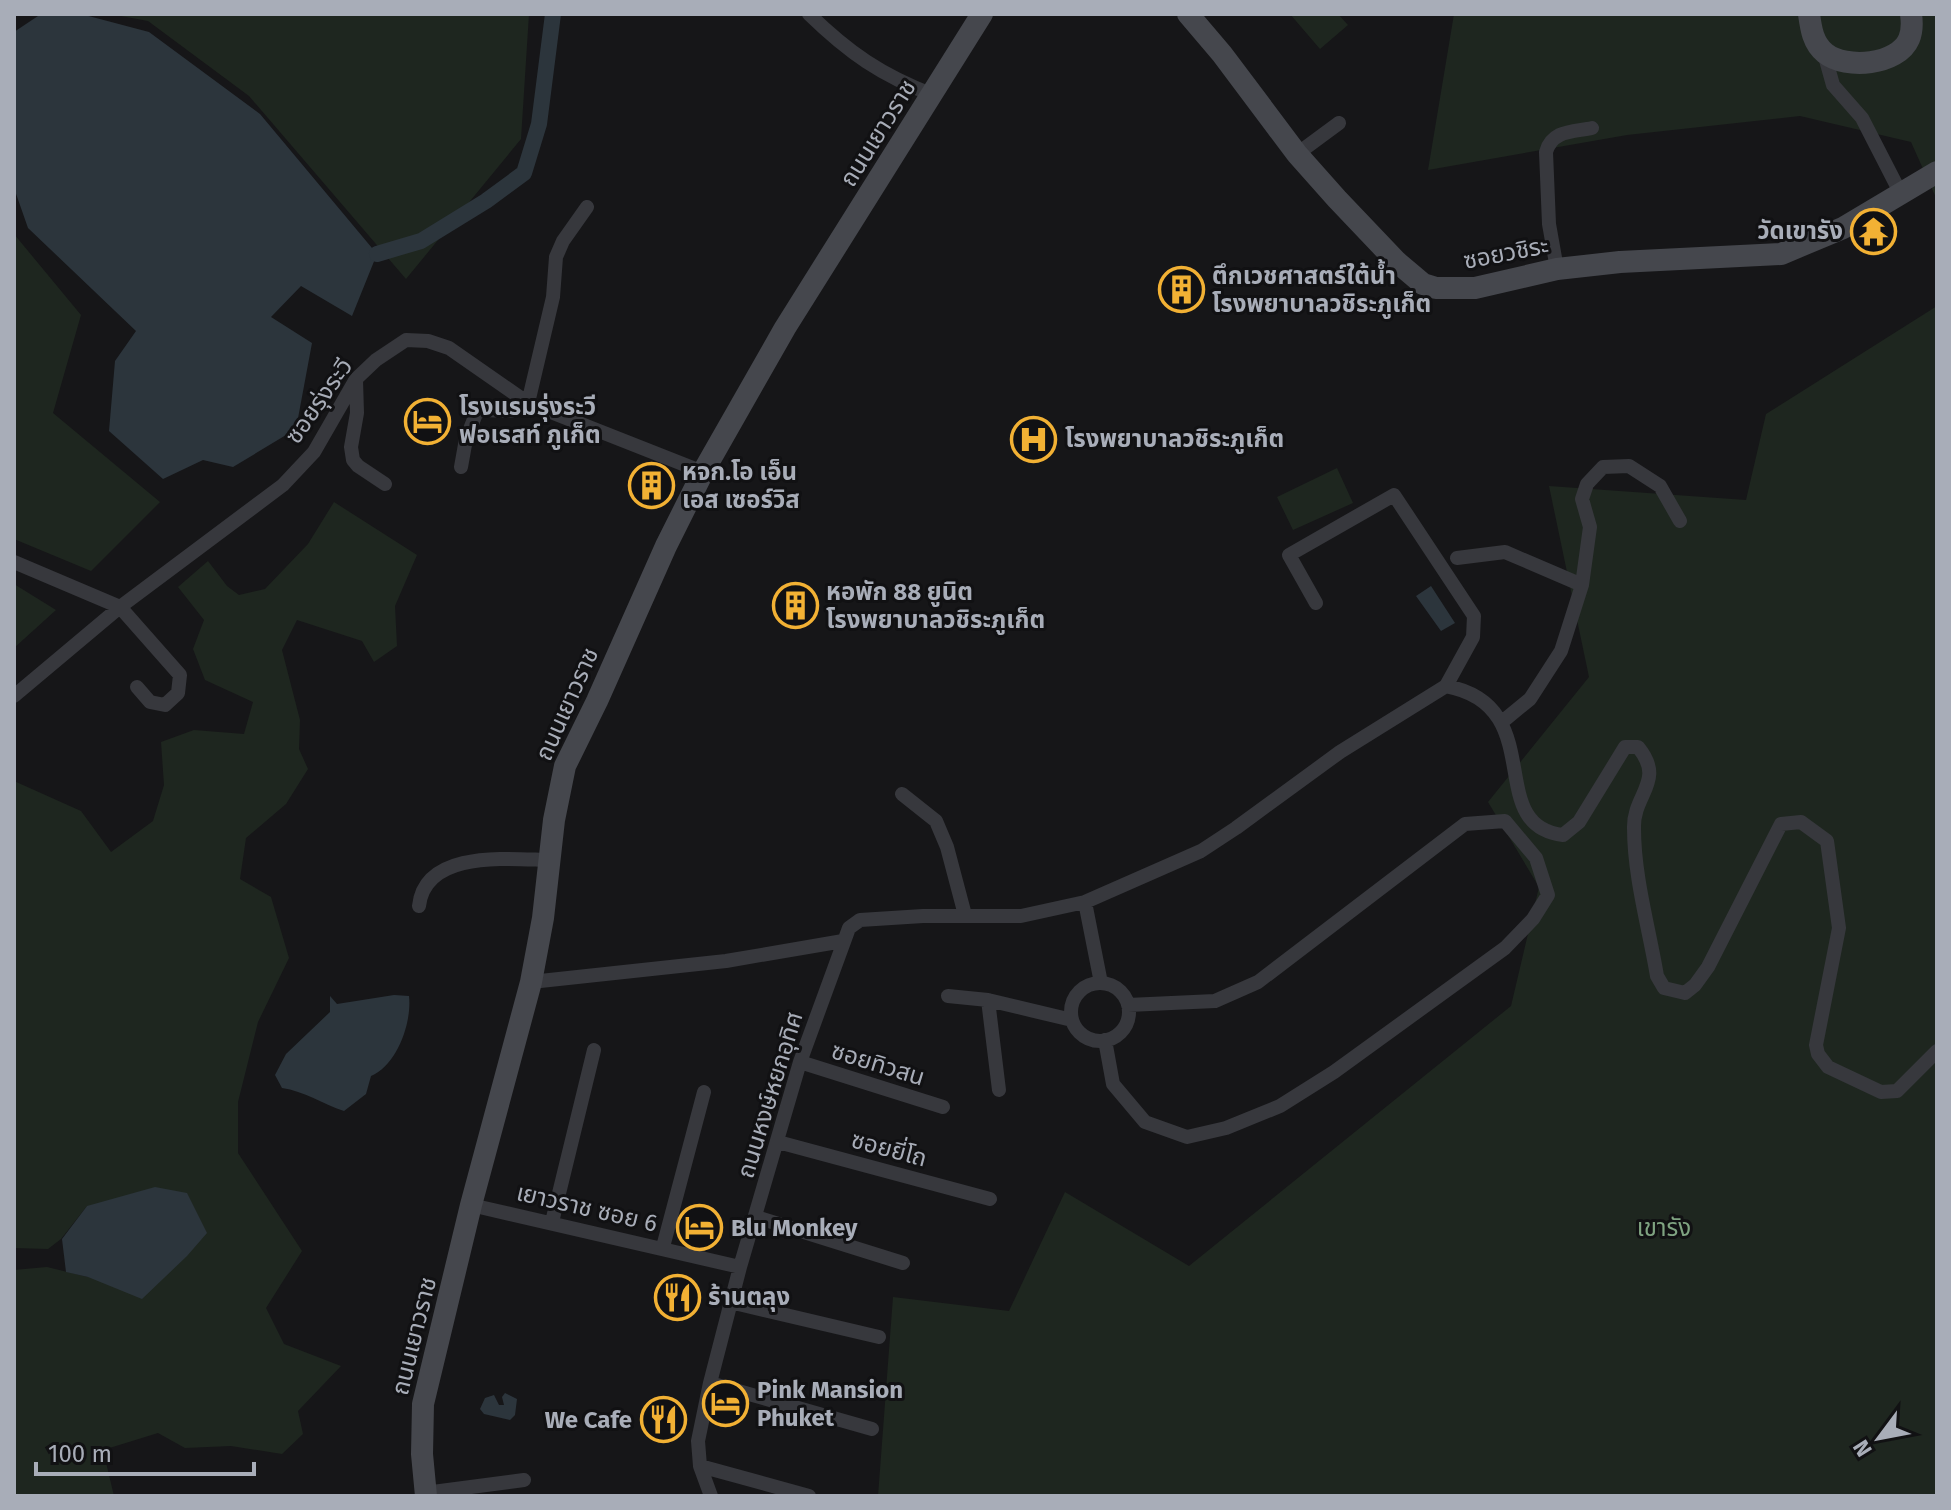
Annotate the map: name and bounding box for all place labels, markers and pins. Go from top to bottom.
temple icon: วัดเขารัง [1850,207,1898,255]
place label: วัดเขารัง [1757,217,1843,245]
place label: ตึกเวชศาสตร์ใต้น้ำ โรงพยาบาลวชิระภูเก็ต [1212,259,1431,319]
building icon: ตึกเวชศาสตร์ใต้น้ำ โรงพยาบาลวชิระภูเก็ต [1157,266,1205,314]
place label: โรงแรมรุ่งระวี ฟอเรสท์ ภูเก็ต [459,393,601,450]
hotel icon: โรงแรมรุ่งระวี ฟอเรสท์ ภูเก็ต [404,397,452,445]
hospital icon: โรงพยาบาลวชิระภูเก็ต [1010,415,1058,463]
place label: โรงพยาบาลวชิระภูเก็ต [1065,425,1284,454]
place label: หจก.โอ เอ็น เอส เซอร์วิส [682,458,800,514]
building icon: หจก.โอ เอ็น เอส เซอร์วิส [627,462,675,510]
place label: หอพัก 88 ยูนิต โรงพยาบาลวชิระภูเก็ต [826,578,1045,635]
building icon: หอพัก 88 ยูนิต โรงพยาบาลวชิระภูเก็ต [771,582,819,630]
hotel icon: Blu Monkey [676,1204,724,1252]
place label: Blu Monkey [731,1214,858,1242]
restaurant icon: ร้านตลุง [653,1273,701,1321]
place label: ร้านตลุง [708,1283,790,1312]
place label: Pink Mansion Phuket [757,1376,903,1432]
hotel icon: Pink Mansion Phuket [702,1380,750,1428]
restaurant icon: We Cafe [639,1396,687,1444]
place label: We Cafe [545,1406,632,1434]

